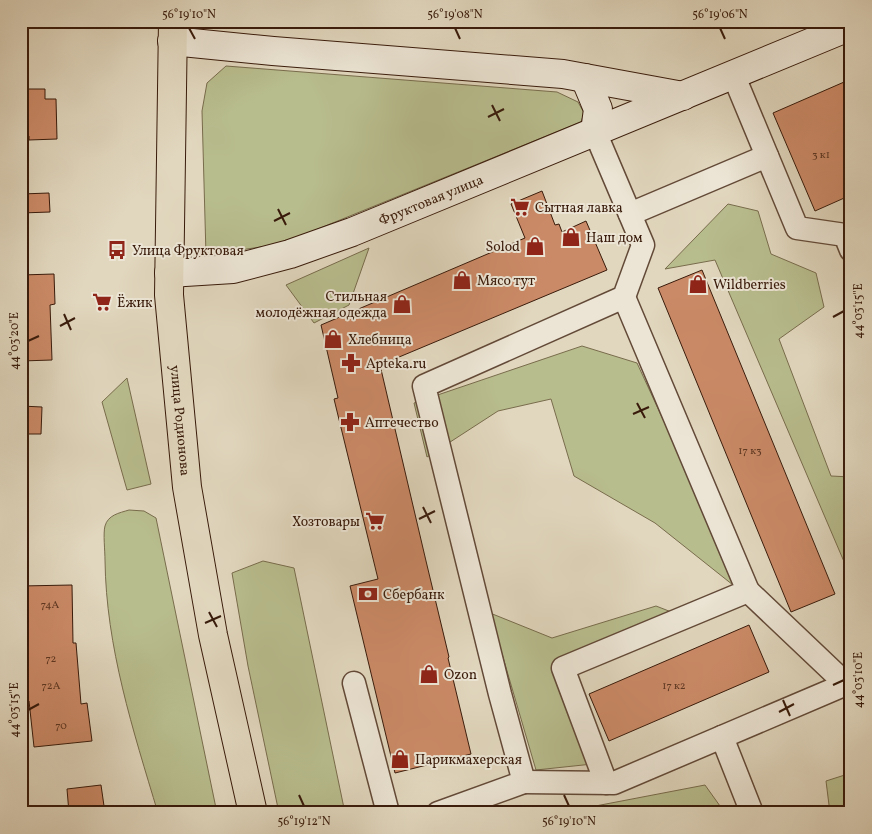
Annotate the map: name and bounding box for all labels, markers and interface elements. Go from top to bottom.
text: 56°19'10"N [162,7,216,23]
text: 56°19'08"N [427,7,483,23]
text: 56°19'06"N [692,7,748,23]
house number: 3 к1 [812,148,830,163]
street label: Фруктовая улица [376,171,486,231]
supermarket icon: Сытная лавка [509,196,531,218]
place label: Сытная лавка [535,199,623,218]
shop icon: Наш дом [560,226,582,248]
place label: Наш дом [586,229,643,248]
shop icon: Solod [524,235,546,257]
place label: Solod [485,238,520,257]
bus stop icon: Улица Фруктовая [106,239,128,261]
place label: Улица Фруктовая [132,242,244,261]
shop icon: Мясо тут [451,269,473,291]
place label: Мясо тут [477,272,535,291]
shop icon: Wildberries [687,273,709,295]
place label: Wildberries [713,276,786,295]
text: 44°03'15"E [851,283,867,339]
place label: Стильная молодёжная одежда [256,288,387,323]
supermarket icon: Ёжик [91,291,113,313]
shop icon: Стильная молодёжная одежда [391,293,413,315]
place label: Ёжик [117,294,153,313]
text: 44°03'20"E [7,312,23,370]
shop icon: Хлебница [322,328,344,350]
place label: Хлебница [348,331,412,350]
pharmacy icon: Apteka.ru [340,352,362,374]
place label: Apteka.ru [366,355,426,374]
street label: улица Родионова [165,364,194,477]
pharmacy icon: Аптечество [339,411,361,433]
place label: Аптечество [365,414,439,433]
house number: 17 к3 [738,444,762,459]
supermarket icon: Хозтовары [364,510,386,532]
place label: Хозтовары [292,513,360,532]
bank icon: Сбербанк [357,583,379,605]
place label: Сбербанк [383,586,445,605]
house number: 74А [41,598,60,613]
house number: 72 [45,652,57,667]
text: 44°03'10"E [851,652,867,708]
shop icon: Ozon [418,663,440,685]
place label: Ozon [444,666,477,685]
house number: 72А [42,679,61,694]
house number: 17 к2 [662,679,686,694]
text: 44°03'15"E [7,682,23,738]
house number: 70 [55,719,67,734]
shop icon: Парикмахерская [389,748,411,770]
place label: Парикмахерская [415,751,522,770]
text: 56°19'12"N [277,814,331,830]
text: 56°19'10"N [542,814,596,830]

